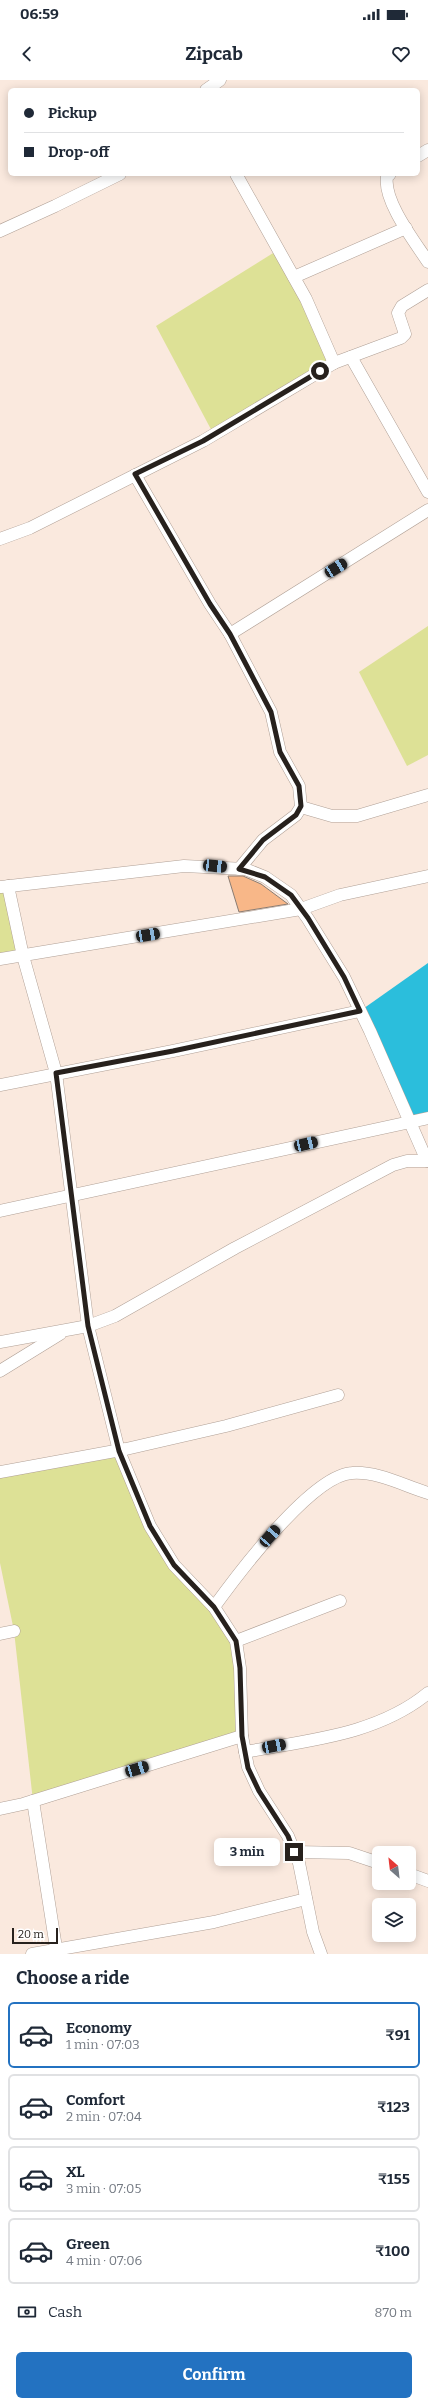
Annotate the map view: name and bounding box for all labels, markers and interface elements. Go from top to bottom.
text: 06:59 [20,5,59,23]
icon: back [16,43,38,65]
text: Zipcab [185,43,243,65]
icon: heart [390,43,412,65]
text: Pickup [48,104,97,122]
text: Drop-off [48,143,109,161]
route start [311,362,329,380]
car [323,557,349,579]
car [202,859,228,873]
car [135,927,161,943]
car [293,1135,319,1153]
car [258,1523,282,1549]
car [261,1738,287,1754]
car [124,1760,150,1778]
callout: 3 min [214,1838,280,1866]
route end [285,1843,303,1861]
text: 3 min [230,1844,264,1859]
north arrow [372,1846,416,1890]
map controls [372,1846,416,1942]
button: layers [372,1898,416,1942]
scale bar [12,1926,58,1945]
text: 20 m [18,1928,44,1941]
text: Choose a ride [16,1967,129,1989]
icon: car [18,2017,54,2053]
text: Economy [66,2019,132,2037]
text: ₹91 [385,2026,410,2044]
text: 1 min · 07:03 [66,2037,140,2052]
icon: car [18,2089,54,2125]
text: Comfort [66,2091,125,2109]
text: ₹123 [377,2098,410,2116]
text: 2 min · 07:04 [66,2109,142,2124]
icon: car [18,2161,54,2197]
text: XL [66,2163,85,2181]
text: ₹155 [378,2170,410,2188]
text: 3 min · 07:05 [66,2181,141,2196]
icon: car [18,2233,54,2269]
text: Green [66,2235,110,2253]
text: ₹100 [375,2242,410,2260]
text: 4 min · 07:06 [66,2253,142,2268]
icon: cash [16,2301,38,2323]
text: Cash [48,2303,82,2321]
text: 870 m [375,2305,412,2320]
button: Confirm [16,2352,412,2398]

